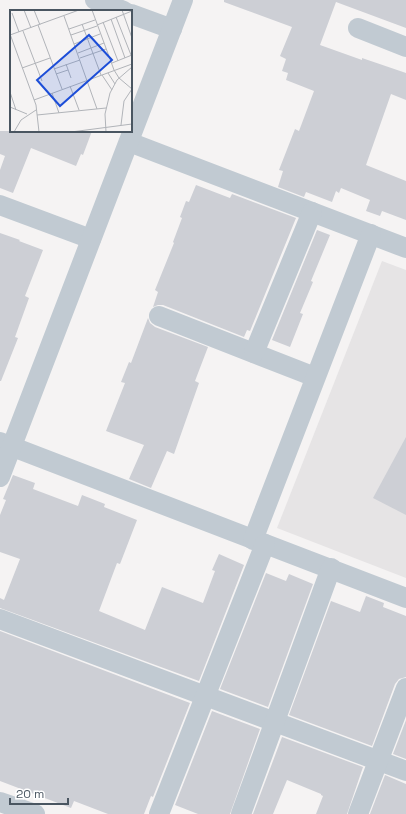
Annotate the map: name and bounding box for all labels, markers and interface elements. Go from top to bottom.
inset map [10,10,132,132]
scale bar [10,780,68,806]
text: 20 m [16,786,44,802]

